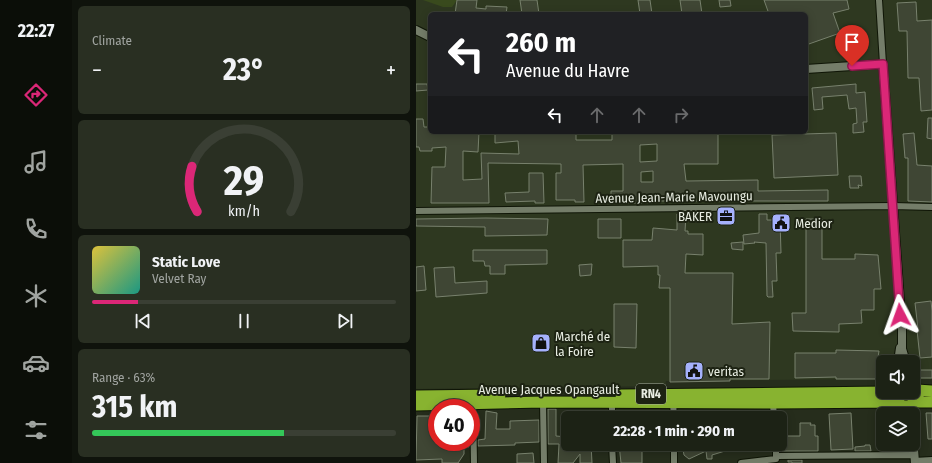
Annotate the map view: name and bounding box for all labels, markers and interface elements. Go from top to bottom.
text: 22:27 [18,20,54,42]
pin [835,25,869,66]
text: 260 m [506,26,576,59]
icon: left [440,28,492,80]
icon: arrive [841,31,863,53]
text: Climate [92,33,132,48]
text: 23° [223,52,265,88]
text: − [92,57,102,84]
text: + [386,57,396,84]
text: Avenue du Havre [506,60,630,82]
icon: directions [22,81,50,109]
icon: left [544,104,566,126]
icon: ahead [586,104,608,126]
icon: ahead [628,104,650,126]
icon: right [670,104,692,126]
icon: music [22,148,50,176]
text: 29 [223,156,264,206]
street label: Avenue Jean-Marie Mavoungu [595,188,753,206]
text: km/h [228,203,260,220]
office icon: BAKER [715,205,737,227]
place label: BAKER [678,209,712,224]
public building icon: Medior [770,212,792,234]
icon: phone [22,215,50,243]
place label: Medior [795,216,833,231]
text: Static Love [152,253,220,271]
text: Velvet Ray [152,271,206,286]
icon: climate [22,282,50,310]
position arrow [879,294,921,336]
icon: previous [132,310,154,332]
icon: pause [233,310,255,332]
icon: next [334,310,356,332]
place label: Marché de la Foire [555,329,610,359]
shop icon: Marché de la Foire [530,332,552,354]
icon: car [22,349,50,377]
map controls [876,355,920,451]
button: sound [876,355,920,399]
public building icon: veritas [683,360,705,382]
place label: veritas [708,364,744,379]
text: Range · 63% [92,370,155,385]
street label: Avenue Jacques Opangault [478,382,620,397]
road number: RN4 [636,384,666,404]
text: 315 km [92,389,177,425]
speed limit sign: 40 [428,399,480,451]
button: layers [876,407,920,451]
icon: filters [22,416,50,444]
text: 22:28 · 1 min · 290 m [613,422,735,440]

